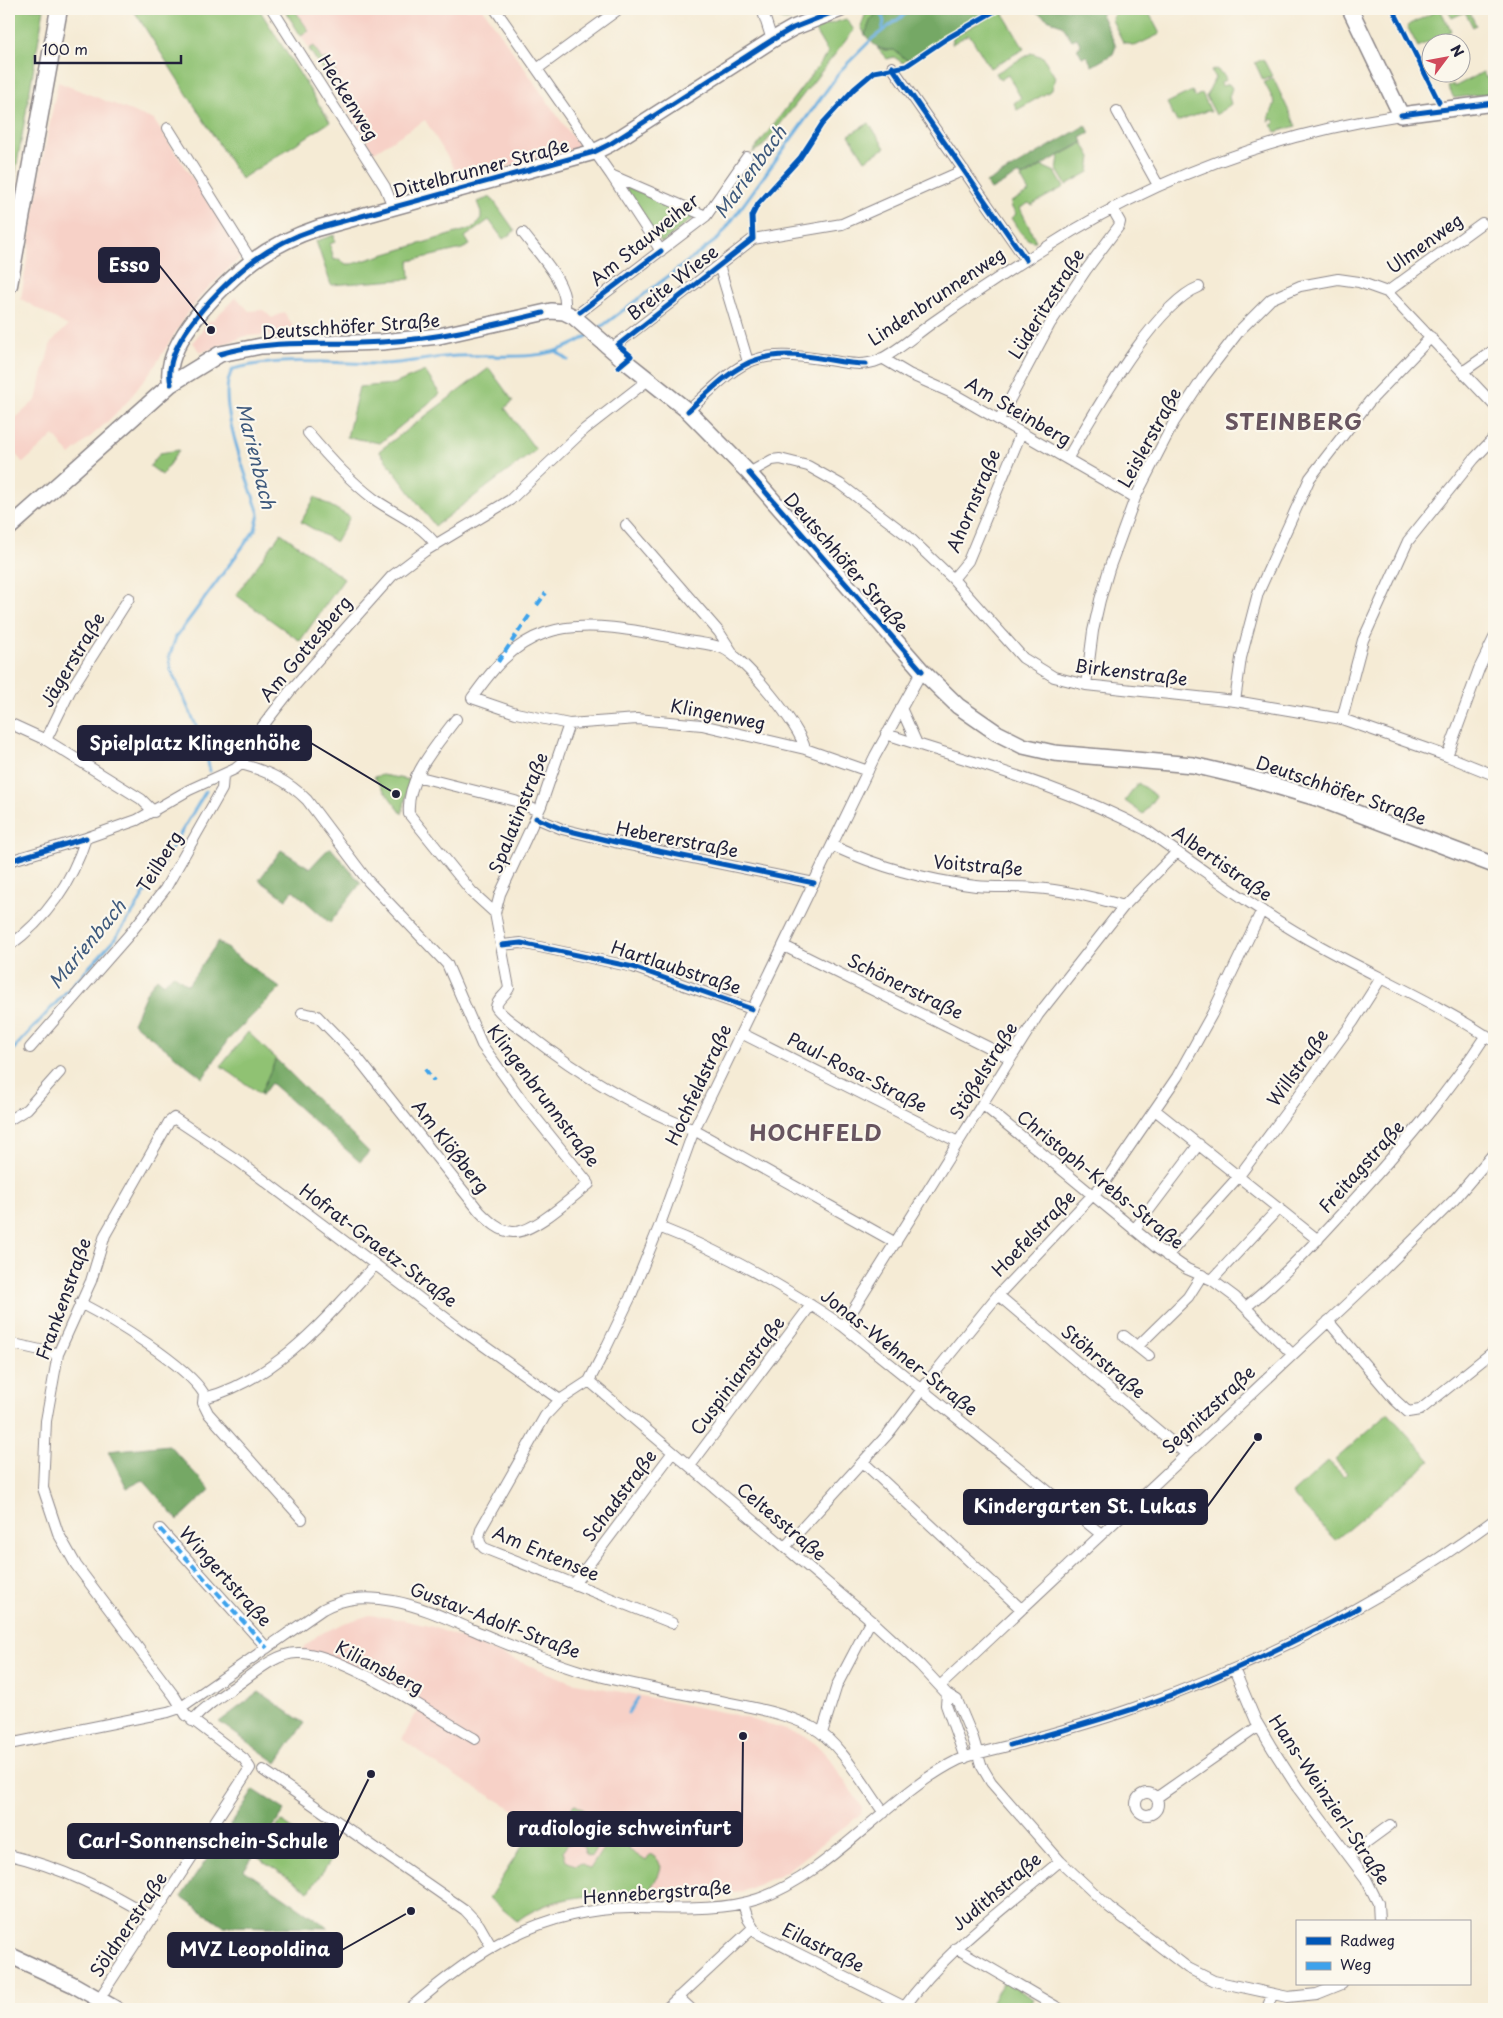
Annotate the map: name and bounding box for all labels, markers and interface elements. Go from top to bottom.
scale bar [35,32,181,64]
north arrow [1420,32,1470,82]
text: 100 m [42,37,88,60]
text: N [1446,41,1469,61]
street label: Heckenweg [312,49,386,146]
water label: Marienbach [706,119,793,223]
street label: Dittelbrunner Straße [389,131,572,204]
street label: Am Stauweiher [584,186,705,291]
street label: Ulmenweg [1380,206,1468,280]
street label: Breite Wiese [621,238,723,326]
street label: Lindenbrunnenweg [862,240,1010,352]
street label: Lüderitzstraße [1001,243,1090,364]
callout: Esso [99,248,159,282]
text: Esso [109,250,149,278]
street label: Deutschhöfer Straße [261,306,441,345]
street label: Am Steinberg [961,369,1077,452]
street label: Leislerstraße [1110,382,1187,492]
water label: Marienbach [230,400,284,512]
district label: STEINBERG [1225,404,1363,437]
street label: Ahornstraße [939,444,1007,556]
street label: Deutschhöfer Straße [779,486,916,638]
street label: Am Gottesberg [252,589,357,707]
street label: Jägerstraße [33,607,111,712]
street label: Birkenstraße [1073,651,1189,692]
street label: Klingenweg [668,691,768,736]
callout: Spielplatz Klingenhöhe [78,726,311,760]
text: Spielplatz Klingenhöhe [90,728,301,756]
street label: Spalatinstraße [481,748,554,877]
street label: Deutschhöfer Straße [1253,748,1430,831]
street label: Hebererstraße [614,813,741,864]
street label: Albertistraße [1167,818,1278,907]
street label: Teilberg [129,825,188,897]
street label: Voitstraße [932,847,1024,882]
water label: Marienbach [41,892,132,994]
street label: Hartlaubstraße [608,933,745,1000]
street label: Schönerstraße [843,946,968,1025]
street label: Stößelstraße [942,1016,1023,1124]
street label: Klingenbrunnstraße [481,1018,607,1172]
street label: Hochfeldstraße [658,1019,738,1149]
street label: Willstraße [1259,1023,1334,1111]
street label: Paul-Rosa-Straße [783,1025,932,1119]
street label: Am Klößberg [406,1094,496,1199]
street label: Christoph-Krebs-Straße [1011,1103,1190,1255]
street label: Freitagstraße [1312,1114,1410,1218]
district label: HOCHFELD [749,1115,883,1148]
street label: Hofrat-Graetz-Straße [294,1176,463,1313]
street label: Hoefelstraße [985,1184,1081,1282]
street label: Frankenstraße [28,1234,97,1363]
street label: Jonas-Wehner-Straße [816,1282,984,1422]
street label: Cuspinianstraße [683,1310,791,1440]
street label: Stöhrstraße [1056,1317,1152,1404]
street label: Segnitzstraße [1155,1358,1261,1459]
street label: Schadstraße [575,1443,663,1547]
street label: Celtesstraße [731,1475,833,1567]
callout: Kindergarten St. Lukas [964,1490,1207,1524]
text: Kindergarten St. Lukas [973,1491,1197,1519]
street label: Am Entensee [489,1518,604,1587]
street label: Wingertstraße [174,1520,279,1632]
street label: Gustav-Adolf-Straße [406,1575,585,1665]
street label: Kiliansberg [331,1633,428,1700]
street label: Hans-Weinzierl-Straße [1263,1709,1397,1890]
callout: radiologie schweinfurt [508,1812,742,1846]
text: radiologie schweinfurt [518,1813,732,1841]
callout: Carl-Sonnenschein-Schule [68,1824,338,1858]
text: Carl-Sonnenschein-Schule [78,1826,328,1854]
street label: Judithstraße [945,1845,1047,1937]
street label: Söldnerstraße [83,1866,173,1982]
street label: Hennebergstraße [582,1873,732,1910]
street label: Eilastraße [778,1915,869,1978]
legend [1296,1920,1470,1986]
text: Radweg [1340,1928,1395,1951]
callout: MVZ Leopoldina [168,1933,342,1967]
text: MVZ Leopoldina [180,1934,330,1962]
text: Weg [1340,1952,1371,1975]

